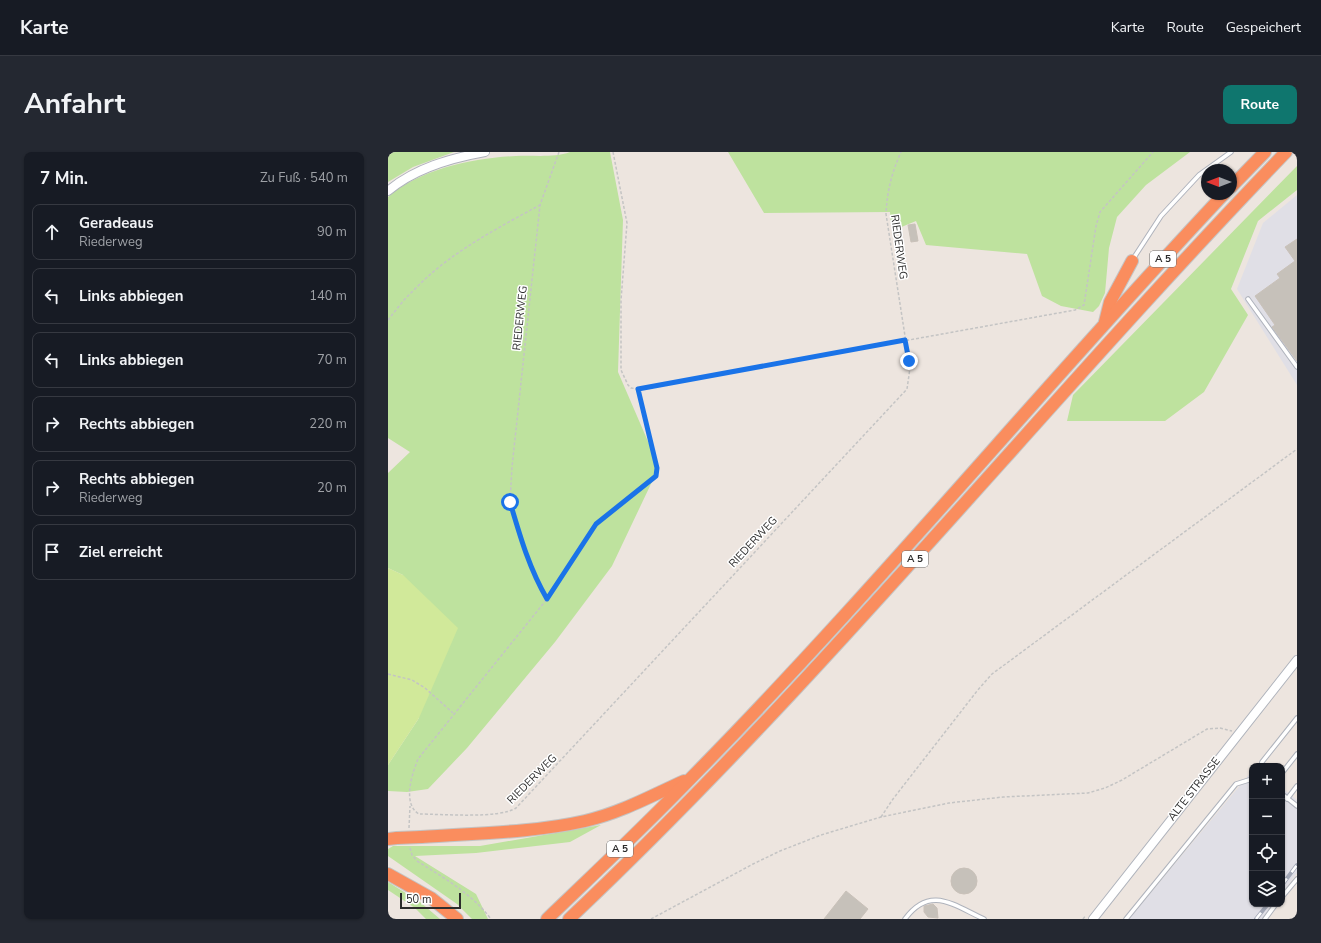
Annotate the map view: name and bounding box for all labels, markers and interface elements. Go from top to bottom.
text: Karte [20,15,69,41]
text: Karte [1111,18,1145,37]
text: Route [1167,18,1204,37]
text: Gespeichert [1226,18,1301,37]
text: Anfahrt [24,85,125,123]
button: Route [1223,85,1297,124]
north arrow [1201,164,1237,200]
text: 7 Min. [40,167,88,190]
text: Zu Fuß · 540 m [260,169,348,187]
text: Geradeaus [79,213,154,233]
street label: RIEDERWEG [887,214,911,280]
icon: ahead [41,221,63,243]
text: 90 m [317,223,347,241]
text: Riederweg [79,233,143,251]
road number: A 5 [1150,251,1176,267]
icon: left [41,285,63,307]
street label: RIEDERWEG [509,285,531,351]
text: Links abbiegen [79,286,183,306]
text: 140 m [309,287,347,305]
icon: left [41,349,63,371]
text: Links abbiegen [79,350,183,370]
text: 70 m [317,351,347,369]
route end [900,352,918,370]
icon: right [41,413,63,435]
text: Rechts abbiegen [79,414,194,434]
text: 220 m [309,415,347,433]
text: Rechts abbiegen [79,469,194,489]
icon: right [41,477,63,499]
text: 20 m [317,479,347,497]
text: Riederweg [79,489,143,507]
route start [501,493,519,511]
street label: RIEDERWEG [725,513,781,571]
icon: arrive [41,541,63,563]
text: Ziel erreicht [79,542,162,562]
road number: A 5 [902,551,928,567]
street label: RIEDERWEG [504,751,560,807]
street label: ALTE STRASSE [1164,754,1224,824]
map controls [1249,763,1285,907]
button: + [1249,763,1285,799]
button: − [1249,799,1285,835]
button: locate [1249,835,1285,871]
road number: A 5 [607,841,633,857]
button: layers [1249,871,1285,907]
scale bar [400,891,461,910]
text: 50 m [406,892,431,907]

